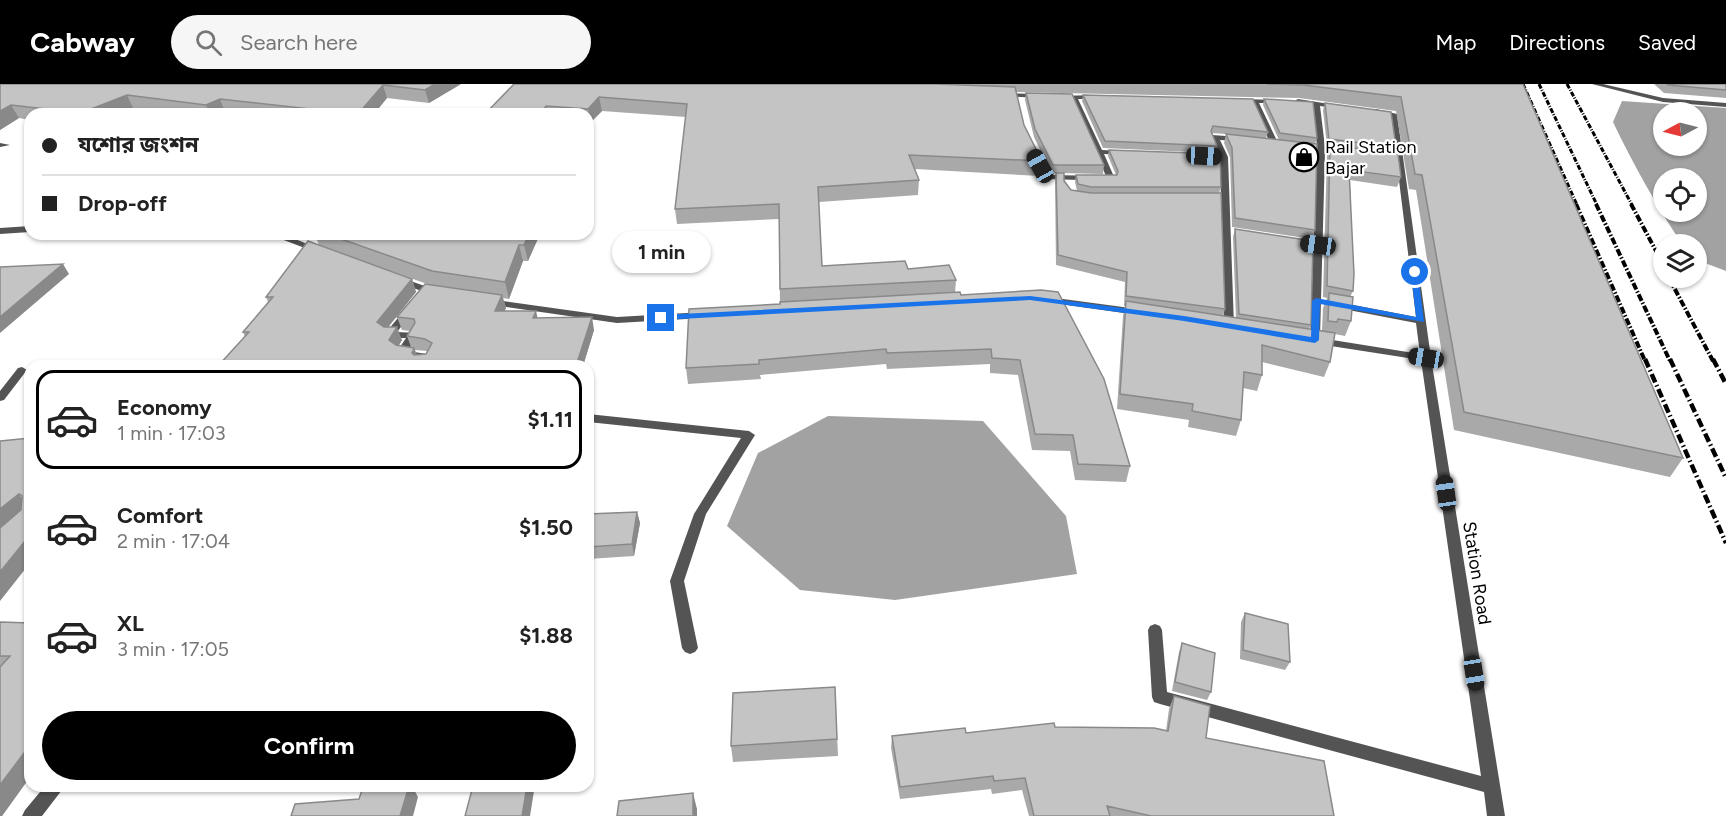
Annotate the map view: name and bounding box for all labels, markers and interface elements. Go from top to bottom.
search box [171,15,591,69]
text: Cabway [30,25,135,59]
icon: search [192,26,225,59]
text: Search here [240,29,357,56]
text: Map [1435,30,1476,55]
text: Directions [1509,30,1605,55]
text: Saved [1638,30,1696,55]
north arrow [1653,102,1707,156]
map controls [1653,102,1707,288]
text: যশোর জংশন [78,131,199,158]
place label: Rail Station Bajar [1325,136,1417,179]
shop icon: Rail Station Bajar [1288,141,1320,173]
car [1023,146,1057,186]
car [1186,146,1222,166]
button: locate [1653,168,1707,222]
text: Drop-off [78,190,167,217]
callout: 1 min [612,231,710,273]
car [1299,234,1337,256]
button: layers [1653,234,1707,288]
text: 1 min [638,240,685,264]
route start [1401,258,1428,285]
route end [647,304,674,331]
car [1407,346,1445,370]
icon: car [45,393,99,447]
text: Economy [117,394,212,421]
text: $1.11 [528,406,573,433]
text: 1 min · 17:03 [117,421,226,445]
car [1435,474,1457,512]
icon: car [45,501,99,555]
text: Comfort [117,502,203,529]
text: $1.50 [519,514,573,541]
street label: Station Road [1458,520,1496,626]
text: 2 min · 17:04 [117,529,230,553]
icon: car [45,609,99,663]
text: XL [117,610,144,637]
text: $1.88 [519,622,573,649]
text: 3 min · 17:05 [117,637,229,661]
car [1462,654,1486,692]
button: Confirm [42,711,576,780]

